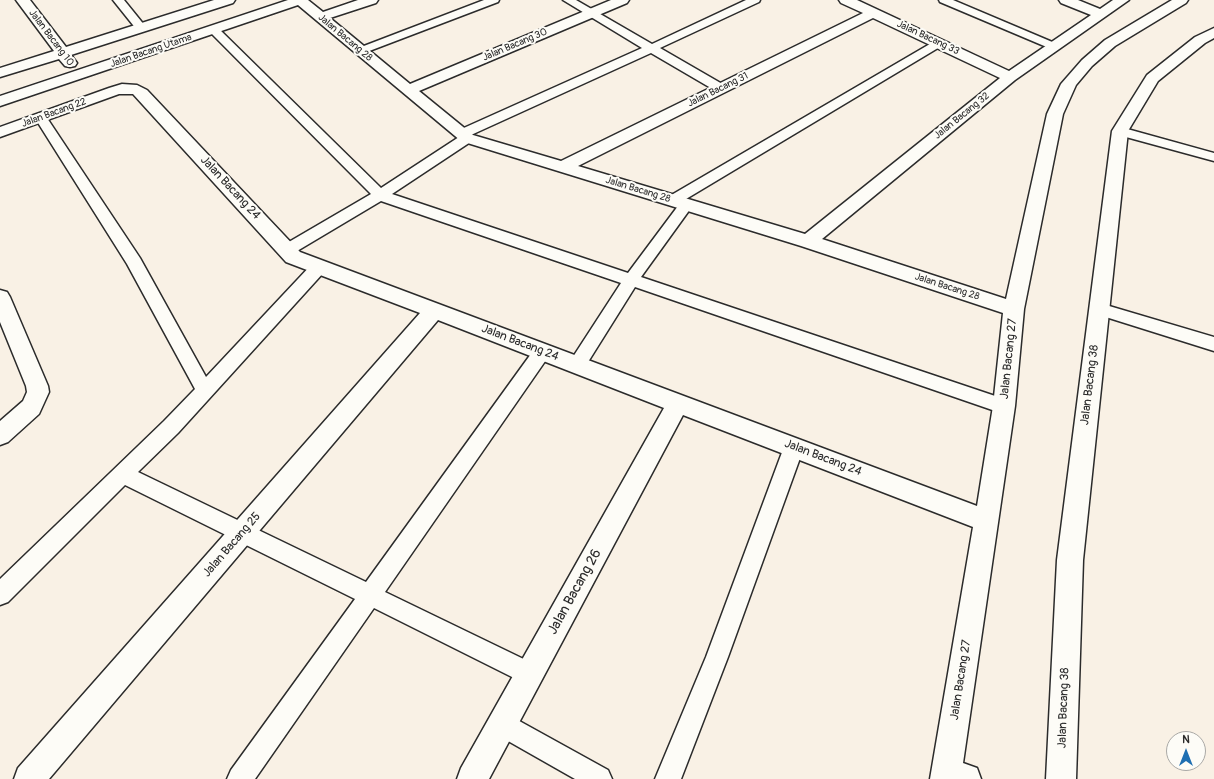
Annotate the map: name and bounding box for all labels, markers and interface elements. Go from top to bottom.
street label: Jalan Bacang 10 [26,7,76,69]
street label: Jalan Bacang 28 [315,12,375,64]
street label: Jalan Bacang 33 [895,18,961,58]
street label: Jalan Bacang 30 [481,26,549,64]
street label: Jalan Bacang Utama [109,31,193,71]
street label: Jalan Bacang 31 [686,70,750,110]
street label: Jalan Bacang 32 [932,90,992,142]
street label: Jalan Bacang 22 [20,96,88,130]
street label: Jalan Bacang 24 [197,153,263,223]
street label: Jalan Bacang 28 [604,174,672,206]
street label: Jalan Bacang 28 [913,271,981,303]
street label: Jalan Bacang 27 [998,318,1020,400]
street label: Jalan Bacang 24 [479,322,561,364]
street label: Jalan Bacang 38 [1078,344,1102,426]
street label: Jalan Bacang 24 [782,437,864,479]
street label: Jalan Bacang 25 [200,510,264,580]
street label: Jalan Bacang 26 [545,546,605,638]
street label: Jalan Bacang 27 [948,639,974,721]
street label: Jalan Bacang 38 [1055,667,1073,749]
north arrow [1166,731,1206,771]
text: N [1182,733,1190,746]

